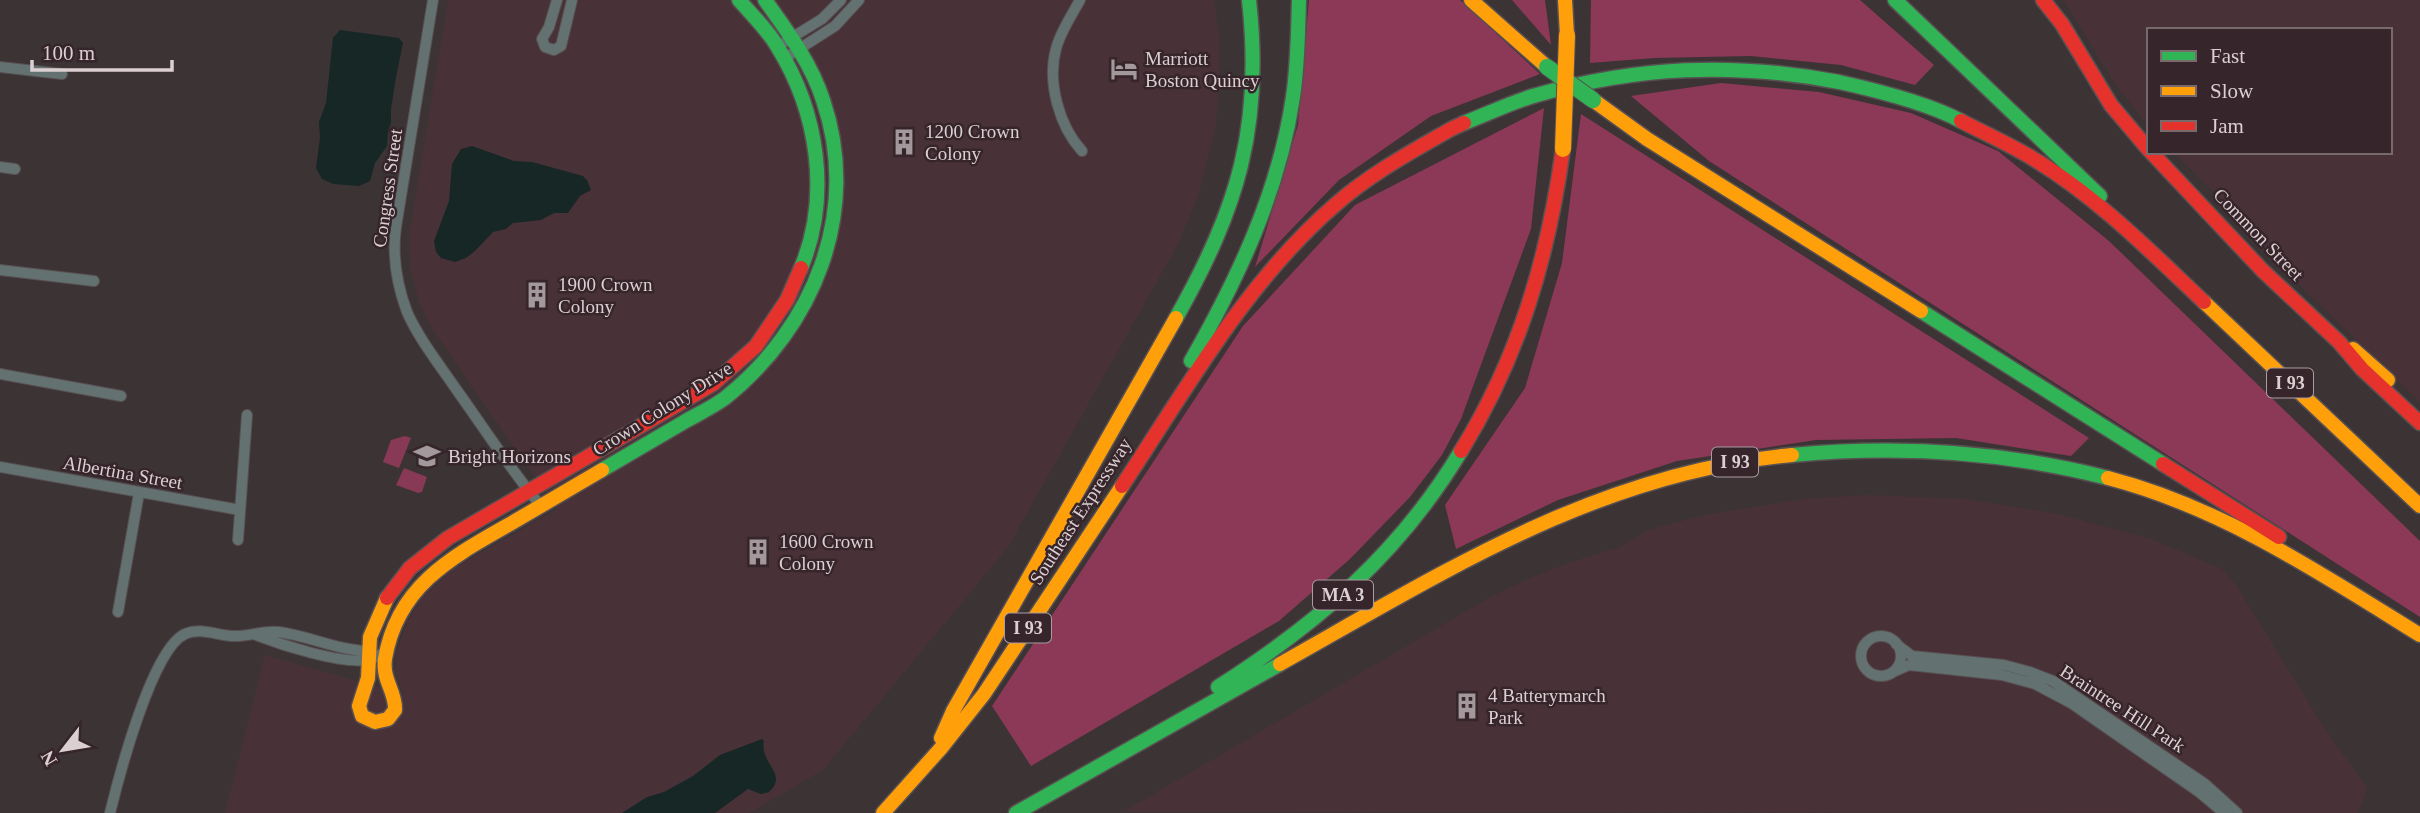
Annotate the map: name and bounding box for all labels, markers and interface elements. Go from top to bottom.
scale bar [32,28,172,72]
legend [2147,28,2392,154]
text: 100 m [42,41,95,65]
text: Fast [2210,44,2245,68]
place label: Marriott Boston Quincy [1145,48,1260,91]
hotel icon: Marriott Boston Quincy [1109,54,1139,84]
text: Slow [2210,79,2254,103]
text: Jam [2210,114,2244,138]
place label: 1200 Crown Colony [925,121,1020,164]
street label: Congress Street [369,127,406,249]
building icon: 1200 Crown Colony [889,127,919,157]
street label: Common Street [2209,184,2308,285]
place label: 1900 Crown Colony [558,274,653,317]
building icon: 1900 Crown Colony [522,280,552,310]
street label: Crown Colony Drive [589,357,736,460]
road number: I 93 [2267,368,2313,398]
street label: Southeast Expressway [1025,434,1136,588]
school or university icon: Bright Horizons [412,441,442,471]
place label: Bright Horizons [448,446,571,467]
road number: I 93 [1712,448,1758,476]
street label: Albertina Street [62,452,185,493]
place label: 1600 Crown Colony [779,531,874,574]
building icon: 1600 Crown Colony [743,537,773,567]
road number: MA 3 [1313,580,1373,610]
road number: I 93 [1005,614,1051,642]
street label: Braintree Hill Park [2056,660,2189,757]
place label: 4 Batterymarch Park [1488,685,1606,728]
building icon: 4 Batterymarch Park [1452,691,1482,721]
north arrow [28,715,98,785]
text: N [36,747,61,770]

